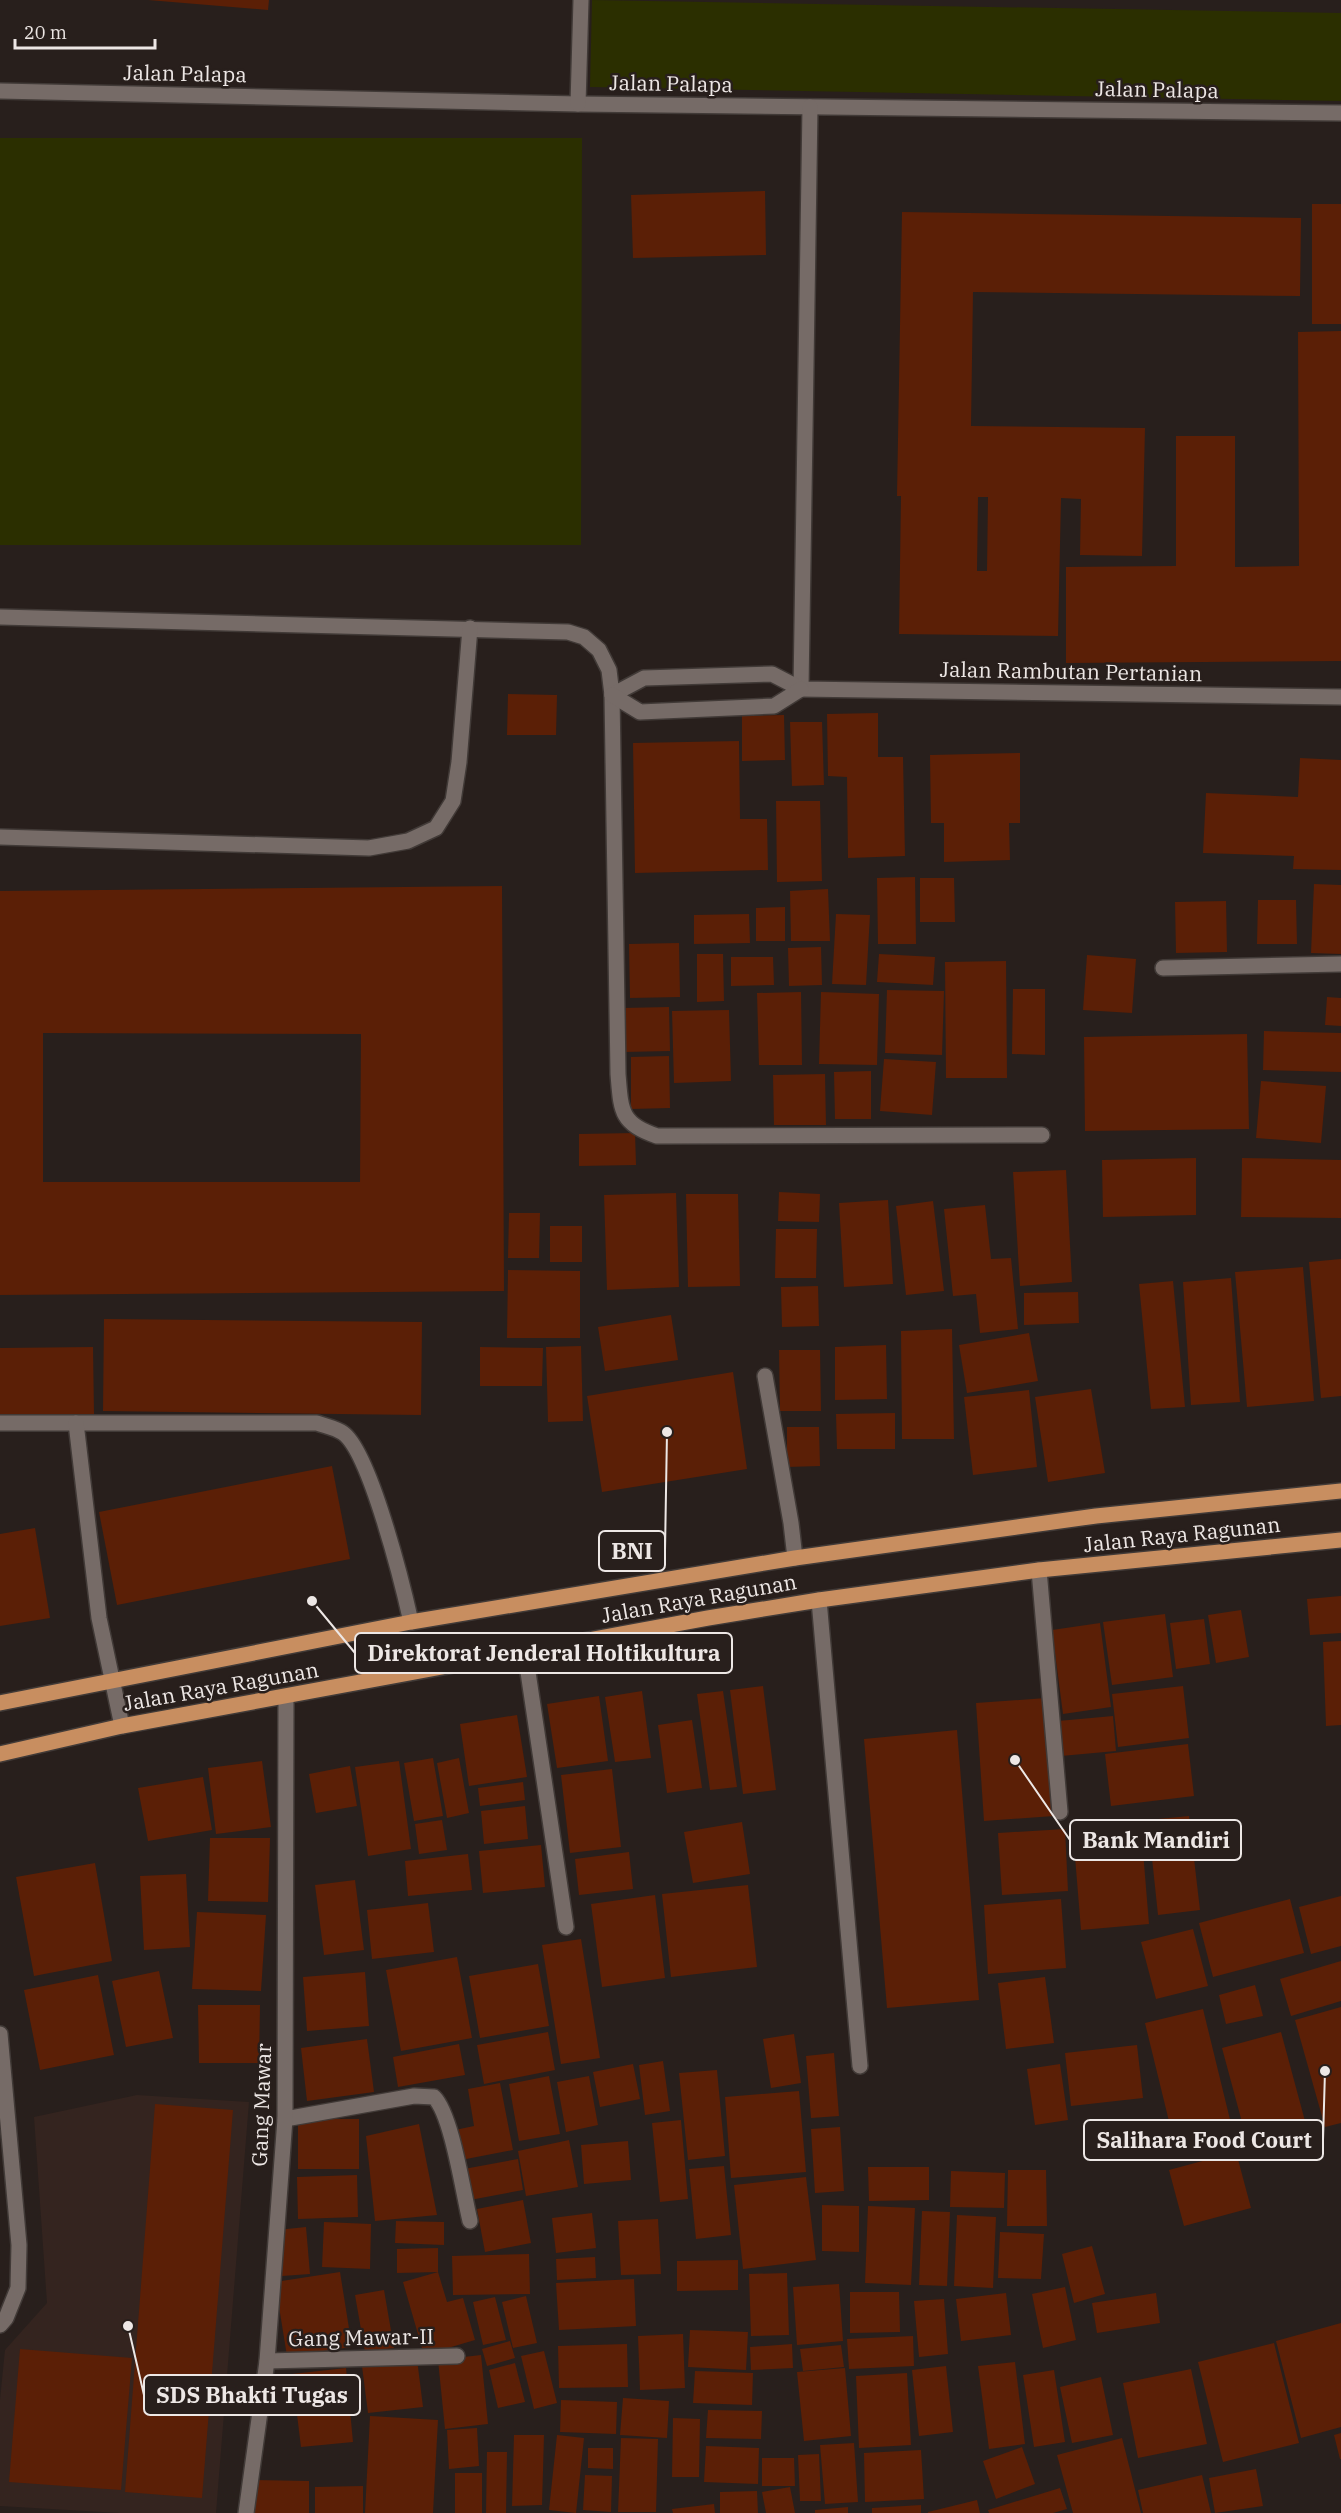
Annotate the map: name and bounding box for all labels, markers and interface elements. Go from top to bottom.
scale bar [15,12,154,50]
text: 20 m [24,21,67,44]
street label: Jalan Palapa [123,58,247,88]
street label: Jalan Palapa [609,68,733,98]
street label: Jalan Palapa [1095,74,1219,104]
street label: Jalan Rambutan Pertanian [939,655,1203,687]
street label: Jalan Raya Ragunan [1082,1510,1282,1558]
callout: BNI [599,1531,665,1571]
text: BNI [611,1536,653,1565]
street label: Jalan Raya Ragunan [599,1567,799,1629]
callout: Direktorat Jenderal Holtikultura [355,1633,732,1673]
text: Direktorat Jenderal Holtikultura [368,1638,720,1667]
street label: Jalan Raya Ragunan [121,1655,321,1717]
callout: Bank Mandiri [1070,1820,1241,1860]
text: Bank Mandiri [1082,1825,1230,1854]
street label: Gang Mawar [245,2042,277,2167]
callout: Salihara Food Court [1084,2120,1323,2160]
text: Salihara Food Court [1096,2125,1312,2154]
street label: Gang Mawar-II [288,2322,434,2352]
callout: SDS Bhakti Tugas [144,2375,360,2415]
text: SDS Bhakti Tugas [156,2380,348,2409]

